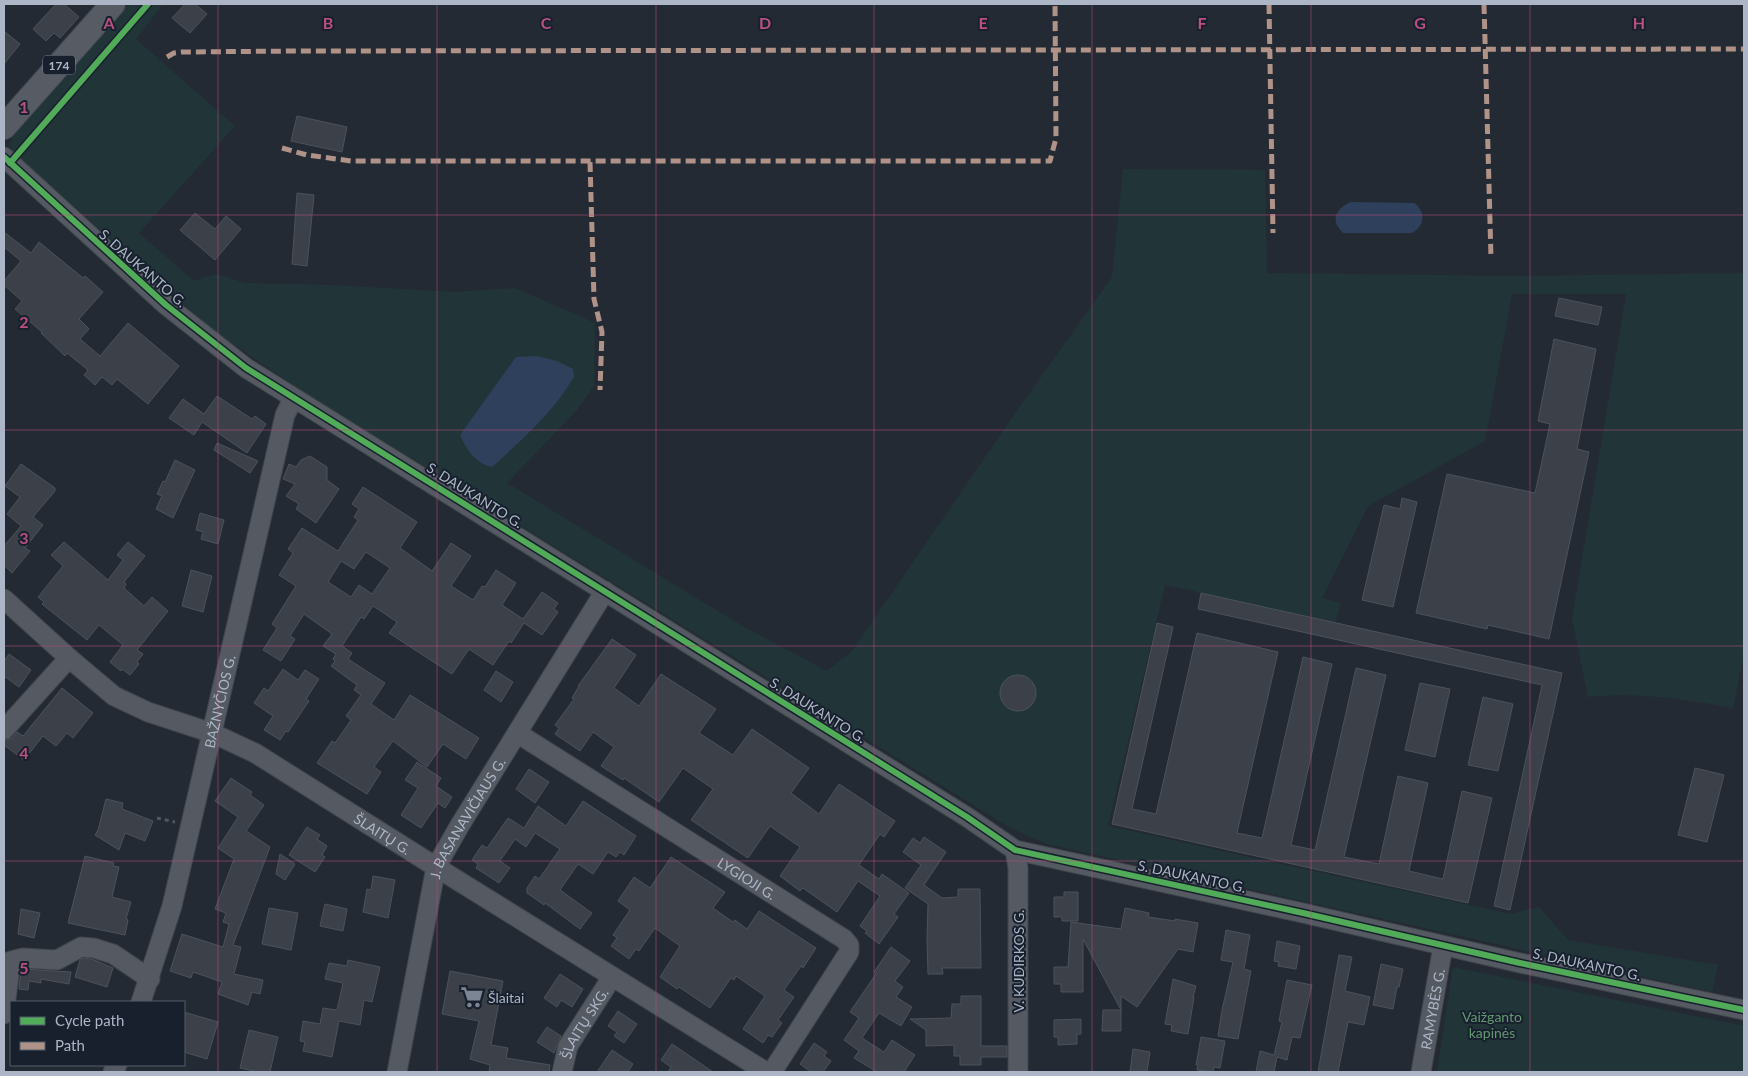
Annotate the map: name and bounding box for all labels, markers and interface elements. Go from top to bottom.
text: A [102,13,115,32]
text: B [323,13,333,32]
text: C [541,13,552,32]
text: D [759,13,771,32]
text: E [978,13,988,32]
text: F [1197,13,1207,32]
text: G [1414,13,1426,32]
text: H [1633,13,1645,32]
road number: 174 [43,56,75,74]
text: 1 [19,97,29,116]
street label: S. DAUKANTO G. [96,226,190,310]
text: 2 [19,312,29,331]
street label: S. DAUKANTO G. [424,459,526,531]
text: 3 [19,528,29,547]
street label: BAŽNYČIOS G. [200,653,238,749]
street label: S. DAUKANTO G. [767,674,869,746]
text: 4 [19,743,29,762]
street label: J. BASANAVIČIAUS G. [425,754,508,880]
street label: ŠLAITŲ G. [351,809,414,858]
street label: LYGIOJI G. [715,853,780,903]
street label: S. DAUKANTO G. [1136,856,1248,896]
street label: V. KUDIRKOS G. [1010,910,1027,1012]
street label: S. DAUKANTO G. [1531,944,1643,984]
text: 5 [19,958,29,977]
street label: RAMYBĖS G. [1417,967,1447,1051]
supermarket icon: Šlaitai [459,984,485,1010]
street label: ŠLAITŲ SKG. [557,985,611,1060]
place label: Šlaitai [488,989,524,1006]
legend [10,1001,185,1066]
park label: Vaižganto kapinės [1462,1008,1522,1041]
text: Cycle path [55,1011,124,1029]
text: Path [55,1036,85,1054]

